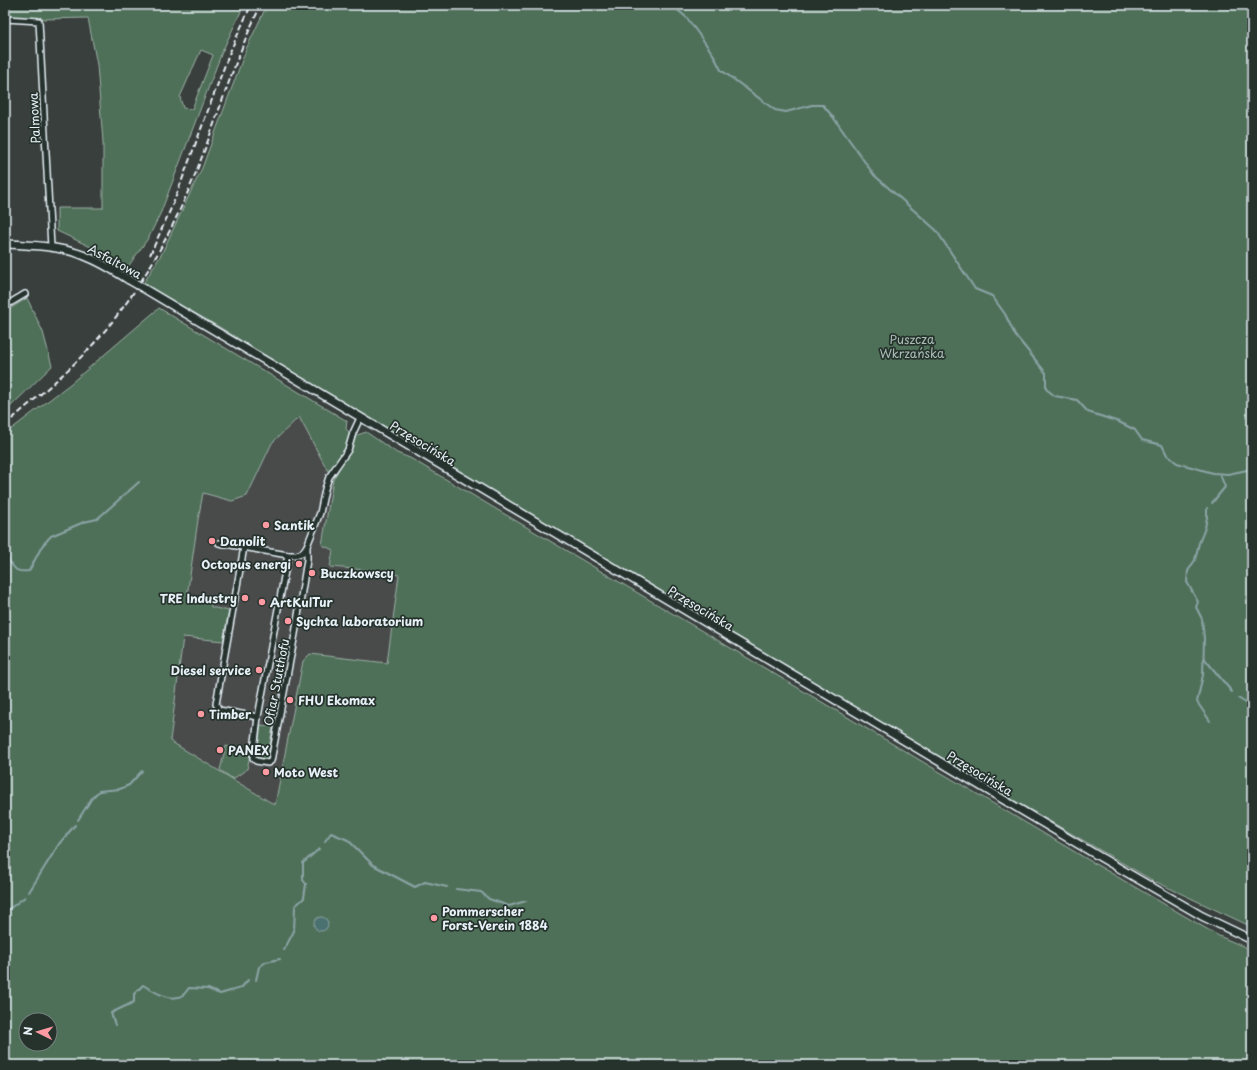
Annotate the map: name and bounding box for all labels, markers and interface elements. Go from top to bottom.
street label: Palmowa [24,91,44,144]
street label: Asfaltowa [85,239,146,283]
park label: Puszcza Wkrzańska [879,330,945,362]
street label: Przęsocińska [387,416,460,470]
place label: Santik [274,516,315,534]
marker: Santik [261,520,271,530]
place label: Danolit [220,532,266,550]
marker: Danolit [207,536,217,546]
place label: Octopus energi [201,555,292,573]
marker: Octopus energi [294,559,304,569]
place label: Buczkowscy [320,564,394,582]
marker: Buczkowscy [307,568,317,578]
street label: Przęsocińska [665,581,738,635]
place label: TRE Industry [160,589,237,607]
marker: TRE Industry [240,593,250,603]
place label: ArtKulTur [270,593,334,611]
marker: ArtKulTur [257,597,267,607]
place label: Sychta laboratorium [296,612,423,630]
marker: Sychta laboratorium [283,616,293,626]
street label: Ofiar Stutthofu [259,637,293,727]
place label: Diesel service [171,661,251,679]
marker: Diesel service [254,665,264,675]
place label: FHU Ekomax [298,691,375,709]
marker: FHU Ekomax [285,695,295,705]
place label: Timber [209,705,252,723]
marker: Timber [196,709,206,719]
place label: PANEX [228,741,270,759]
marker: PANEX [215,745,225,755]
street label: Przęsocińska [944,746,1017,800]
place label: Moto West [274,763,339,781]
marker: Moto West [261,767,271,777]
place label: Pommerscher Forst-Verein 1884 [442,902,548,934]
marker: Pommerscher Forst-Verein 1884 [429,913,439,923]
north arrow [18,1012,58,1052]
text: N [19,1026,36,1036]

